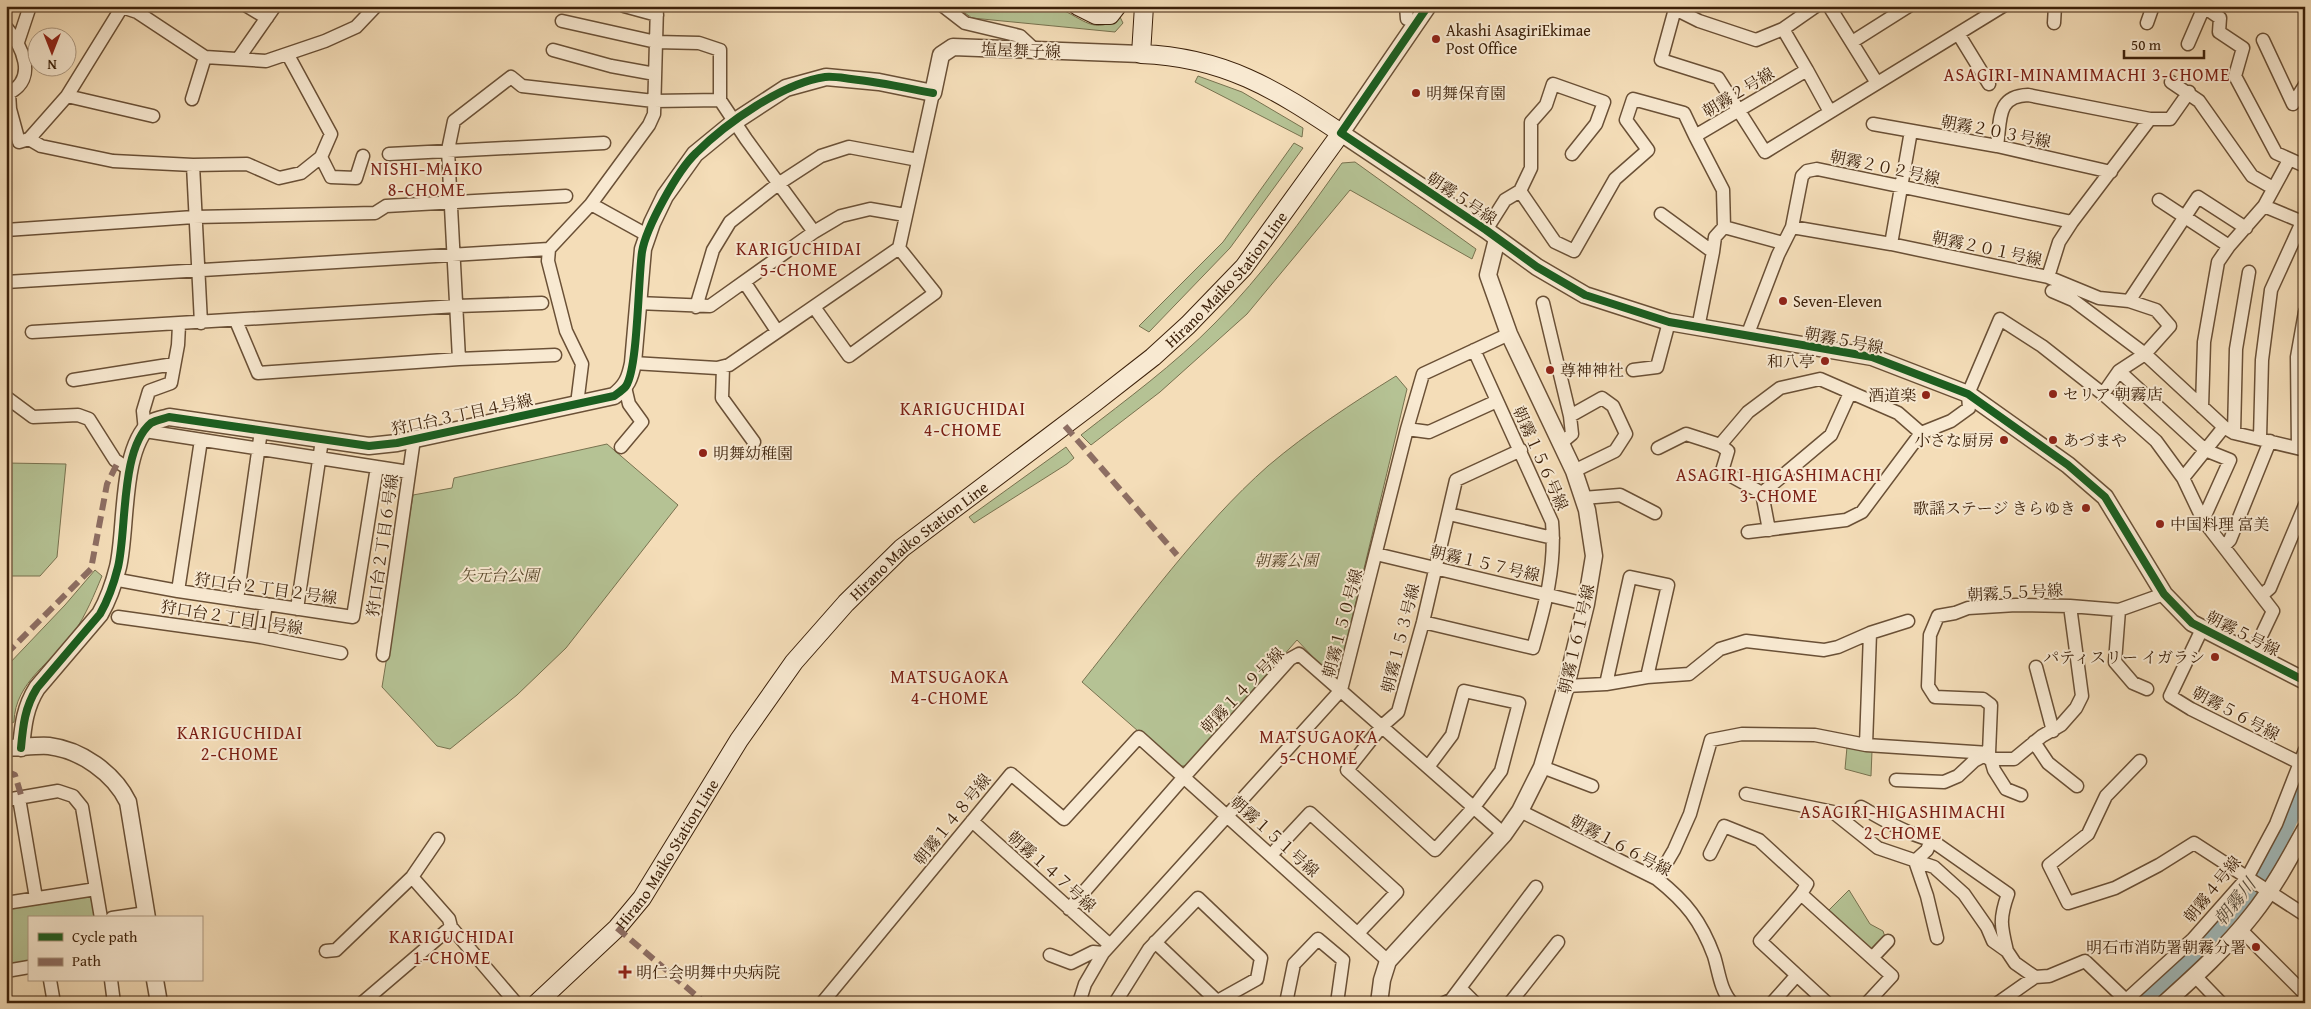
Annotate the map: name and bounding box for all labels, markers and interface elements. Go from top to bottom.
place label: Akashi AsagiriEkimae Post Office [1446,18,1591,60]
north arrow [28,28,78,78]
scale bar [2124,28,2204,60]
marker: Akashi AsagiriEkimae Post Office [1430,33,1442,45]
text: 50 m [2131,34,2162,55]
street label: 塩屋舞子線 [981,37,1061,63]
text: N [47,55,57,75]
street label: 朝霧２号線 [1698,61,1778,123]
district label: ASAGIRI-MINAMIMACHI 3-CHOME [1944,61,2230,88]
place label: 明舞保育園 [1426,81,1506,105]
marker: 明舞保育園 [1410,87,1422,99]
street label: 朝霧２０３号線 [1939,109,2053,153]
street label: 朝霧２０２号線 [1828,144,1942,190]
district label: NISHI-MAIKO 8-CHOME [370,155,484,203]
street label: 朝霧５号線 [1422,166,1502,230]
street label: Hirano Maiko Station Line [1159,206,1293,353]
street label: 朝霧２０１号線 [1930,225,2044,271]
district label: KARIGUCHIDAI 5-CHOME [736,235,862,283]
place label: Seven-Eleven [1793,289,1882,313]
marker: Seven-Eleven [1777,295,1789,307]
street label: 朝霧５号線 [1802,321,1886,359]
place label: 和八亭 [1767,349,1815,373]
marker: 和八亭 [1819,355,1831,367]
place label: 尊神神社 [1560,358,1624,382]
marker: 尊神神社 [1544,364,1556,376]
place label: セリア 朝霧店 [2063,382,2163,406]
place label: 酒道楽 [1868,383,1916,407]
street label: 狩口台３丁目４号線 [389,387,535,441]
marker: セリア 朝霧店 [2047,388,2059,400]
marker: 酒道楽 [1920,389,1932,401]
district label: KARIGUCHIDAI 4-CHOME [900,395,1026,443]
street label: 朝霧１５６号線 [1507,402,1575,514]
place label: 小さな厨房 [1914,428,1994,452]
place label: あづまや [2063,428,2127,452]
marker: 小さな厨房 [1998,434,2010,446]
marker: あづまや [2047,434,2059,446]
place label: 明舞幼稚園 [713,441,793,465]
marker: 明舞幼稚園 [697,447,709,459]
district label: ASAGIRI-HIGASHIMACHI 3-CHOME [1676,461,1882,509]
street label: 狩口台２丁目６号線 [360,472,404,618]
street label: Hirano Maiko Station Line [843,475,993,606]
place label: 歌謡ステージ きらゆき [1913,496,2076,520]
marker: 歌謡ステージ きらゆき [2080,502,2092,514]
place label: 中国料理 富美 [2170,512,2270,536]
marker: 中国料理 富美 [2154,518,2166,530]
street label: 朝霧１５７号線 [1428,539,1542,587]
park label: 朝霧公園 [1254,548,1321,572]
park label: 矢元台公園 [459,563,542,587]
street label: 狩口台２丁目２号線 [193,566,339,610]
street label: 朝霧１５０号線 [1316,566,1368,680]
street label: 朝霧５５号線 [1966,578,2064,606]
street label: 朝霧１５３号線 [1375,581,1425,695]
street label: 朝霧１６１号線 [1552,582,1600,696]
street label: 狩口台２丁目１号線 [159,594,305,640]
street label: 朝霧５号線 [2202,604,2284,662]
street label: 朝霧１４９号線 [1194,641,1290,739]
place label: パティスリー イガラシ [2043,645,2205,669]
marker: パティスリー イガラシ [2209,651,2221,663]
district label: MATSUGAOKA 4-CHOME [890,663,1010,711]
street label: 朝霧５６号線 [2188,680,2284,746]
district label: KARIGUCHIDAI 2-CHOME [177,719,303,767]
district label: MATSUGAOKA 5-CHOME [1259,723,1379,771]
street label: 朝霧１４８号線 [907,768,997,870]
street label: Hirano Maiko Station Line [609,774,724,934]
street label: 朝霧１５１号線 [1225,790,1325,882]
district label: ASAGIRI-HIGASHIMACHI 2-CHOME [1800,798,2006,846]
street label: 朝霧１６６号線 [1566,808,1676,882]
street label: 朝霧１４７号線 [1002,825,1102,917]
street label: 朝霧４号線 [2177,850,2247,928]
water label: 朝霧川 [2207,871,2263,931]
legend [28,916,202,982]
district label: KARIGUCHIDAI 1-CHOME [389,923,515,971]
text: Cycle path [72,926,138,947]
place label: 明石市消防署朝霧分署 [2086,935,2246,959]
marker: 明石市消防署朝霧分署 [2250,941,2262,953]
text: Path [72,950,101,971]
place label: 明仁会明舞中央病院 [636,960,780,984]
marker: 明仁会明舞中央病院 [618,965,632,979]

